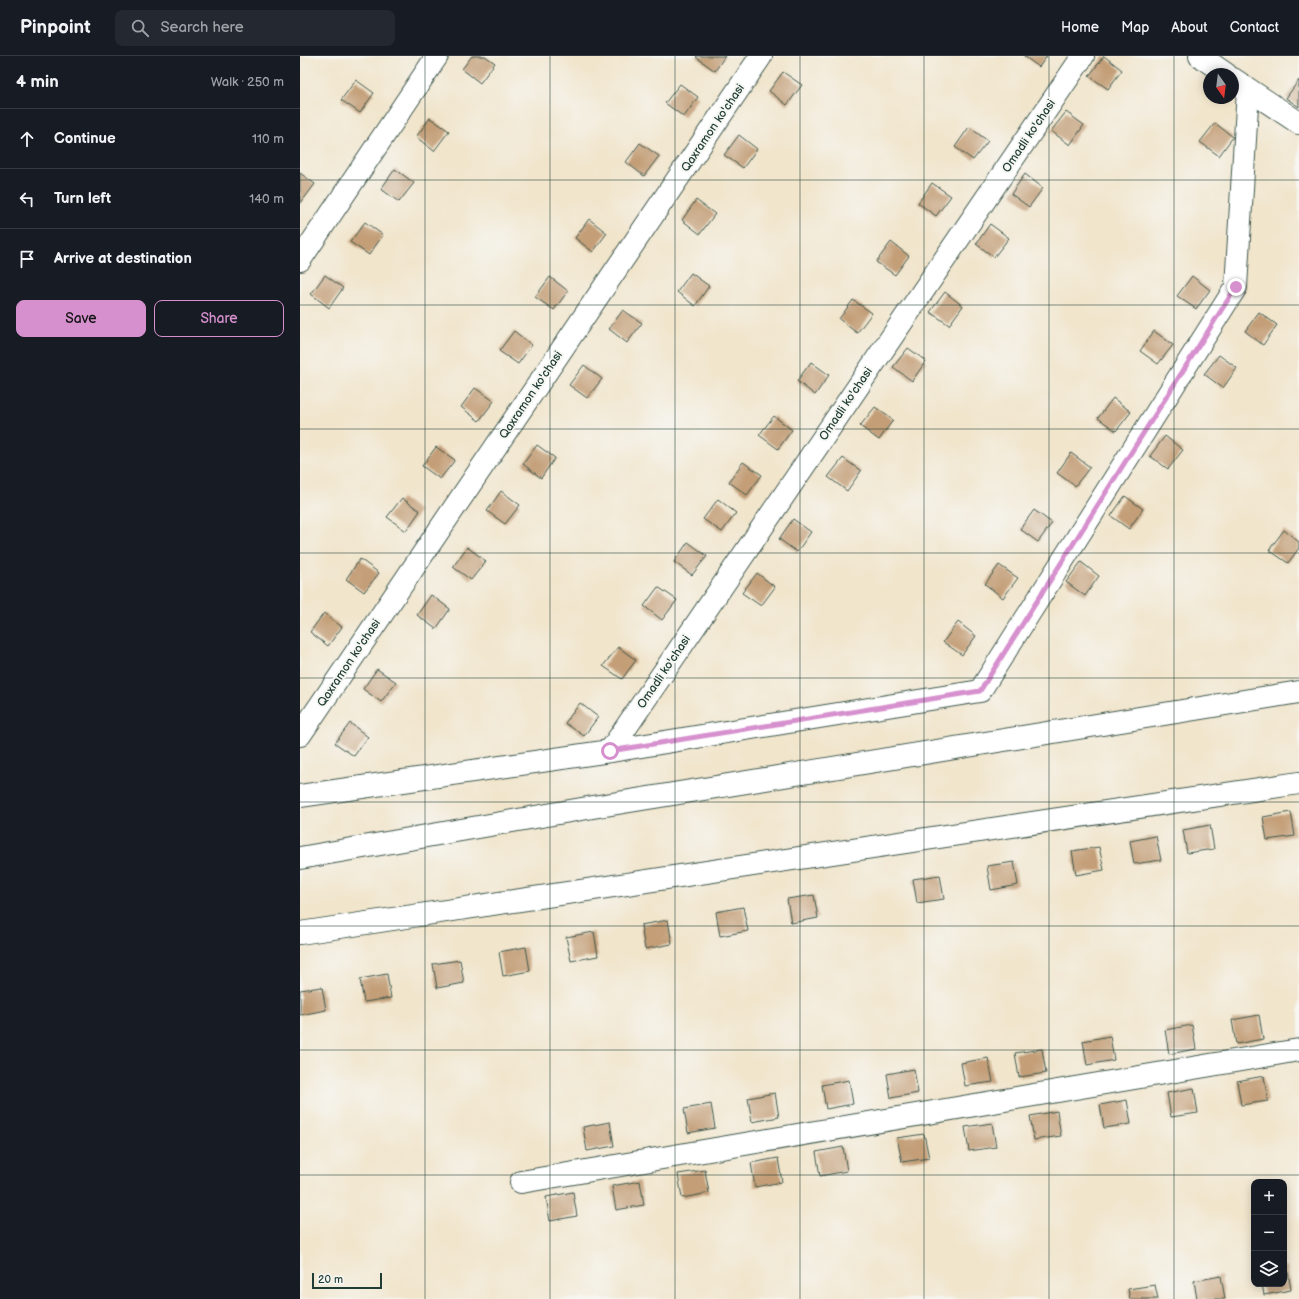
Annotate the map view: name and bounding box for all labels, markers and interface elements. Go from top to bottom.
search box [115,10,395,46]
text: Pinpoint [20,16,91,39]
icon: search [129,17,151,39]
text: Search here [161,18,244,37]
text: Home [1061,19,1099,36]
text: Map [1121,19,1149,36]
text: About [1171,19,1208,36]
text: Contact [1230,19,1279,36]
north arrow [1203,68,1239,104]
text: 4 min [16,72,59,92]
text: Walk · 250 m [211,74,284,90]
street label: Qaxramon ko'chasi [678,81,748,175]
street label: Omadli ko'chasi [999,96,1059,175]
icon: ahead [16,128,38,150]
text: Continue [54,129,116,148]
text: 110 m [252,131,284,147]
icon: left [16,188,38,210]
text: Turn left [54,189,111,208]
text: 140 m [249,191,284,207]
icon: arrive [16,248,38,270]
text: Arrive at destination [54,249,192,268]
route end [1227,278,1245,296]
button: Save [16,300,146,337]
button: Share [154,300,284,337]
street label: Qaxramon ko'chasi [496,348,566,442]
street label: Omadli ko'chasi [816,364,876,443]
street label: Qaxramon ko'chasi [314,616,384,710]
street label: Omadli ko'chasi [634,632,694,711]
route start [601,742,619,760]
map controls [1251,1179,1287,1287]
button: + [1251,1179,1287,1215]
button: − [1251,1215,1287,1251]
button: layers [1251,1251,1287,1287]
scale bar [312,1271,382,1290]
text: 20 m [318,1273,343,1286]

